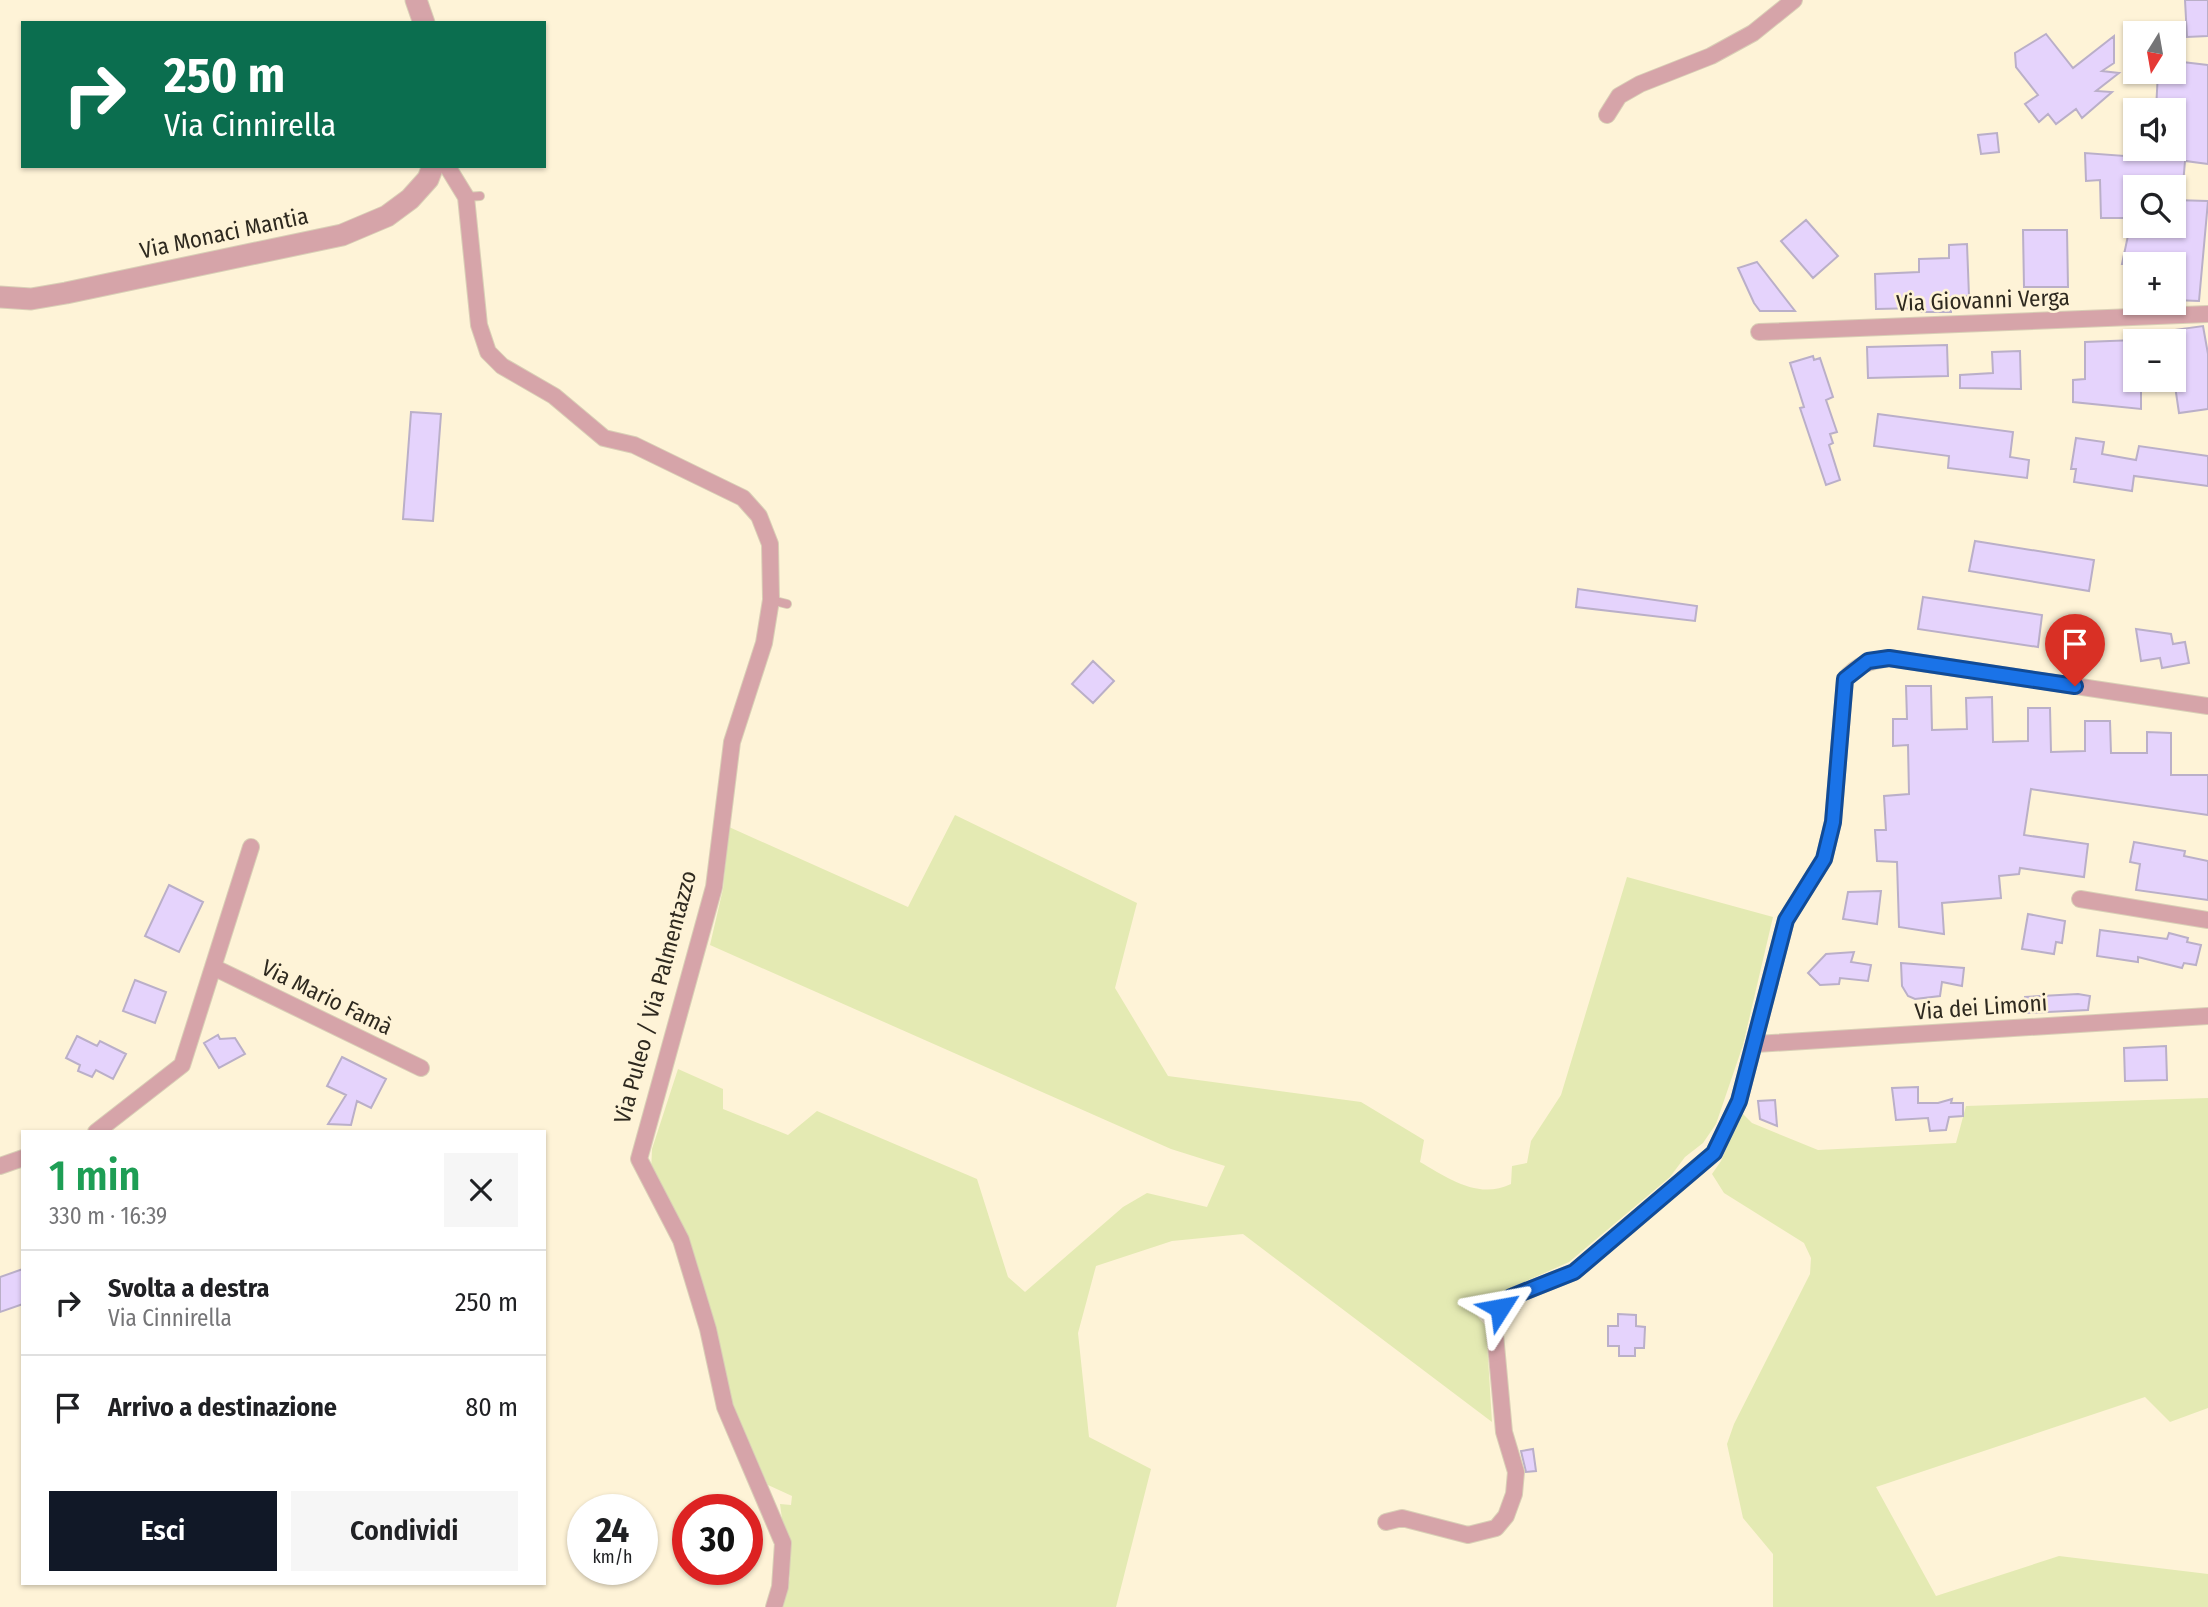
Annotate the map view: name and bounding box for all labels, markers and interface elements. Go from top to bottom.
north arrow [2123,21,2186,84]
map controls [2123,21,2186,392]
text: 250 m [164,46,285,105]
icon: right [49,49,140,140]
button: sound [2123,98,2186,161]
text: Via Cinnirella [164,106,336,144]
button: search [2123,175,2186,238]
street label: Via Monaci Mantia [137,201,311,265]
button: + [2123,252,2186,315]
street label: Via Giovanni Verga [1896,283,2070,317]
button: − [2123,329,2186,392]
pin [2045,614,2105,686]
icon: arrive [2056,625,2094,663]
street label: Via Puleo / Via Palmentazzo [608,867,702,1127]
street label: Via Mario Famà [257,953,397,1041]
street label: Via dei Limoni [1914,988,2048,1026]
text: 1 min [49,1151,140,1201]
button: close [444,1153,518,1227]
text: 330 m · 16:39 [49,1202,167,1230]
position arrow [1463,1271,1537,1345]
text: Svolta a destra [108,1273,269,1304]
icon: right [49,1284,87,1322]
text: 250 m [455,1287,518,1318]
text: Via Cinnirella [108,1304,232,1332]
icon: arrive [49,1389,87,1427]
text: Arrivo a destinazione [108,1392,337,1423]
text: 80 m [465,1392,518,1423]
button: Esci [49,1491,277,1571]
button: Condividi [291,1491,518,1571]
speed limit sign: 30 [672,1494,763,1585]
text: 24 [596,1509,629,1551]
text: km/h [592,1546,633,1568]

